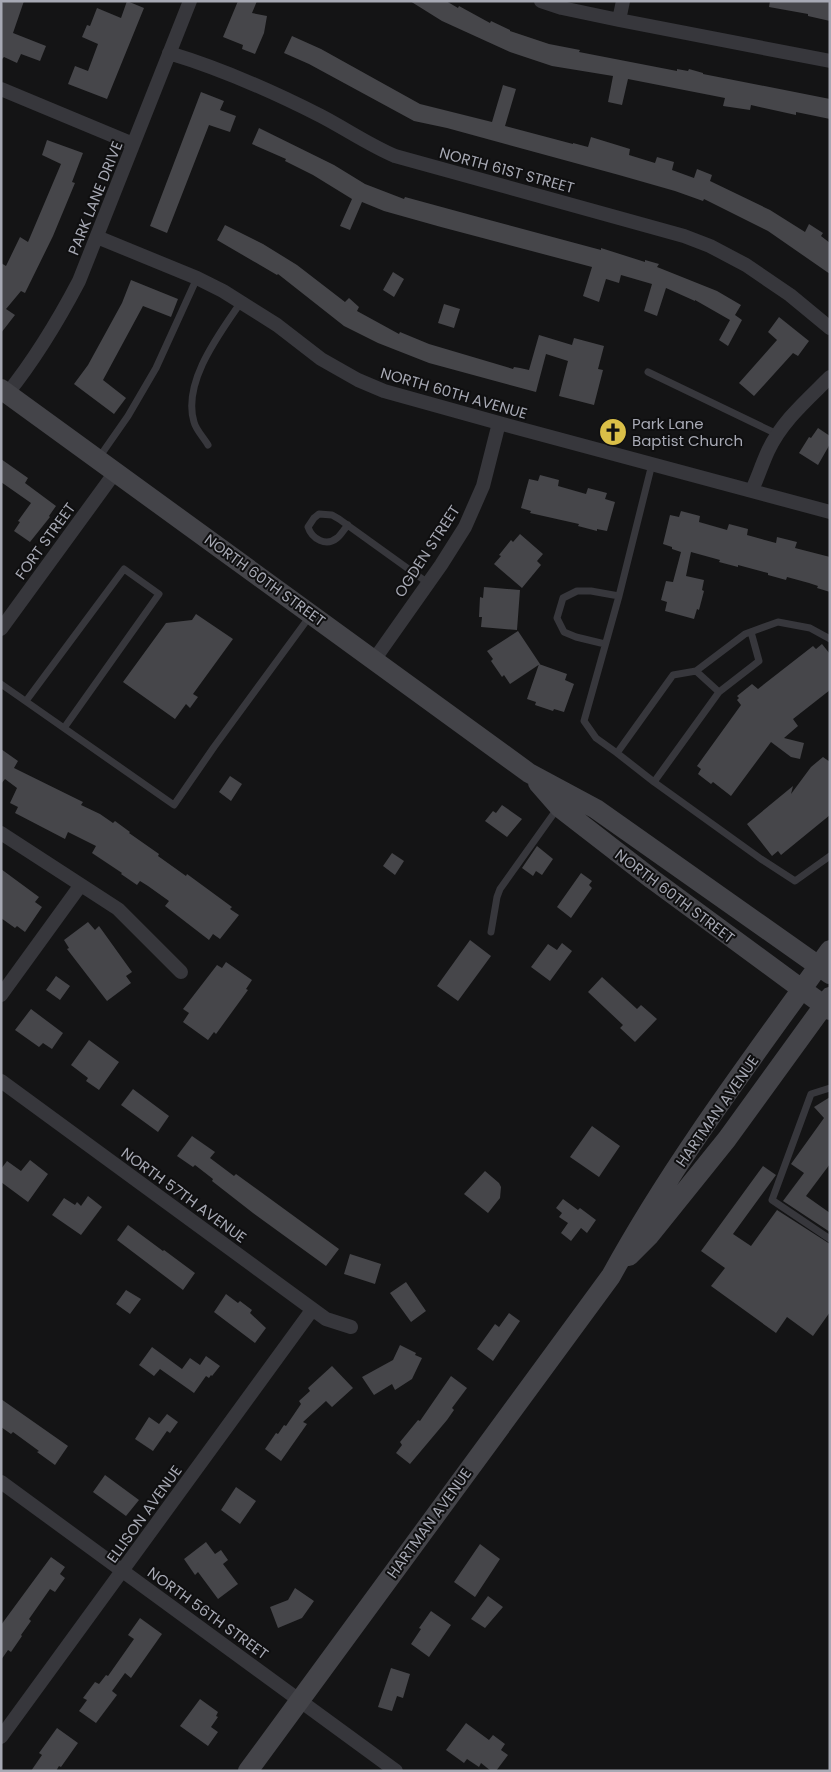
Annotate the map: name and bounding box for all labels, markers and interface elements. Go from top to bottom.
street label: PARK LANE DRIVE [63,138,127,258]
street label: NORTH 61ST STREET [437,142,577,198]
street label: NORTH 60TH AVENUE [378,362,530,424]
place label: Park Lane Baptist Church [632,413,743,451]
church icon: Park Lane Baptist Church [598,417,628,447]
street label: FORT STREET [10,498,80,584]
street label: OGDEN STREET [389,501,465,601]
street label: NORTH 60TH STREET [200,529,330,631]
street label: NORTH 60TH STREET [611,844,739,948]
street label: HARTMAN AVENUE [671,1051,763,1171]
street label: NORTH 57TH AVENUE [117,1142,251,1248]
street label: ELLISON AVENUE [101,1461,187,1567]
street label: HARTMAN AVENUE [382,1464,476,1582]
street label: NORTH 56TH STREET [143,1562,273,1664]

